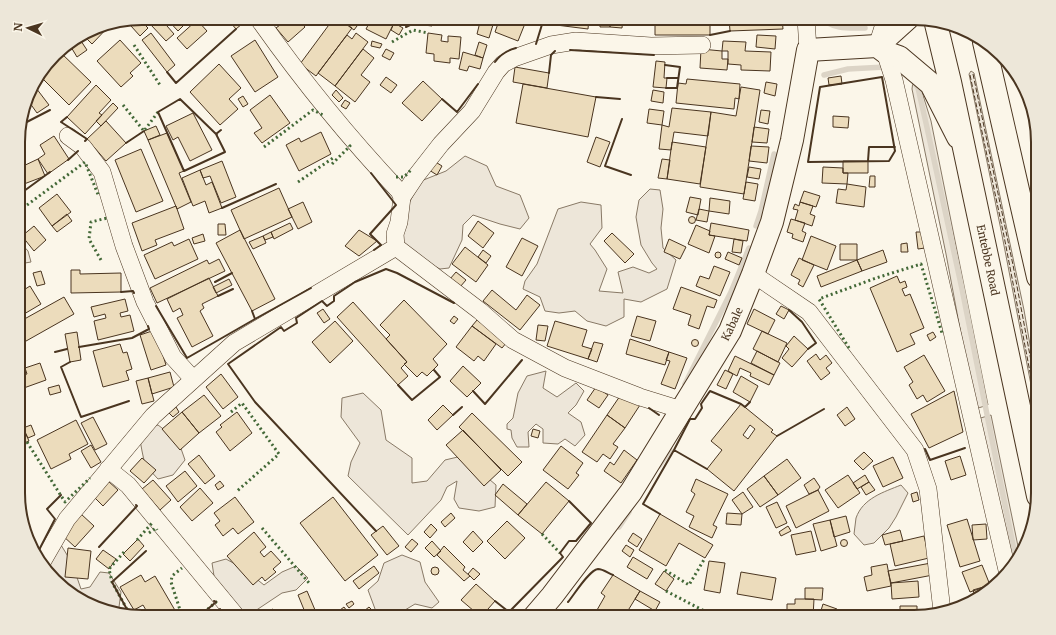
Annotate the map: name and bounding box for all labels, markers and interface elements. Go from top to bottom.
north arrow [8,8,48,48]
text: N [11,22,25,32]
street label: Entebbe Road [974,223,1002,297]
street label: Kabale [718,305,746,343]

